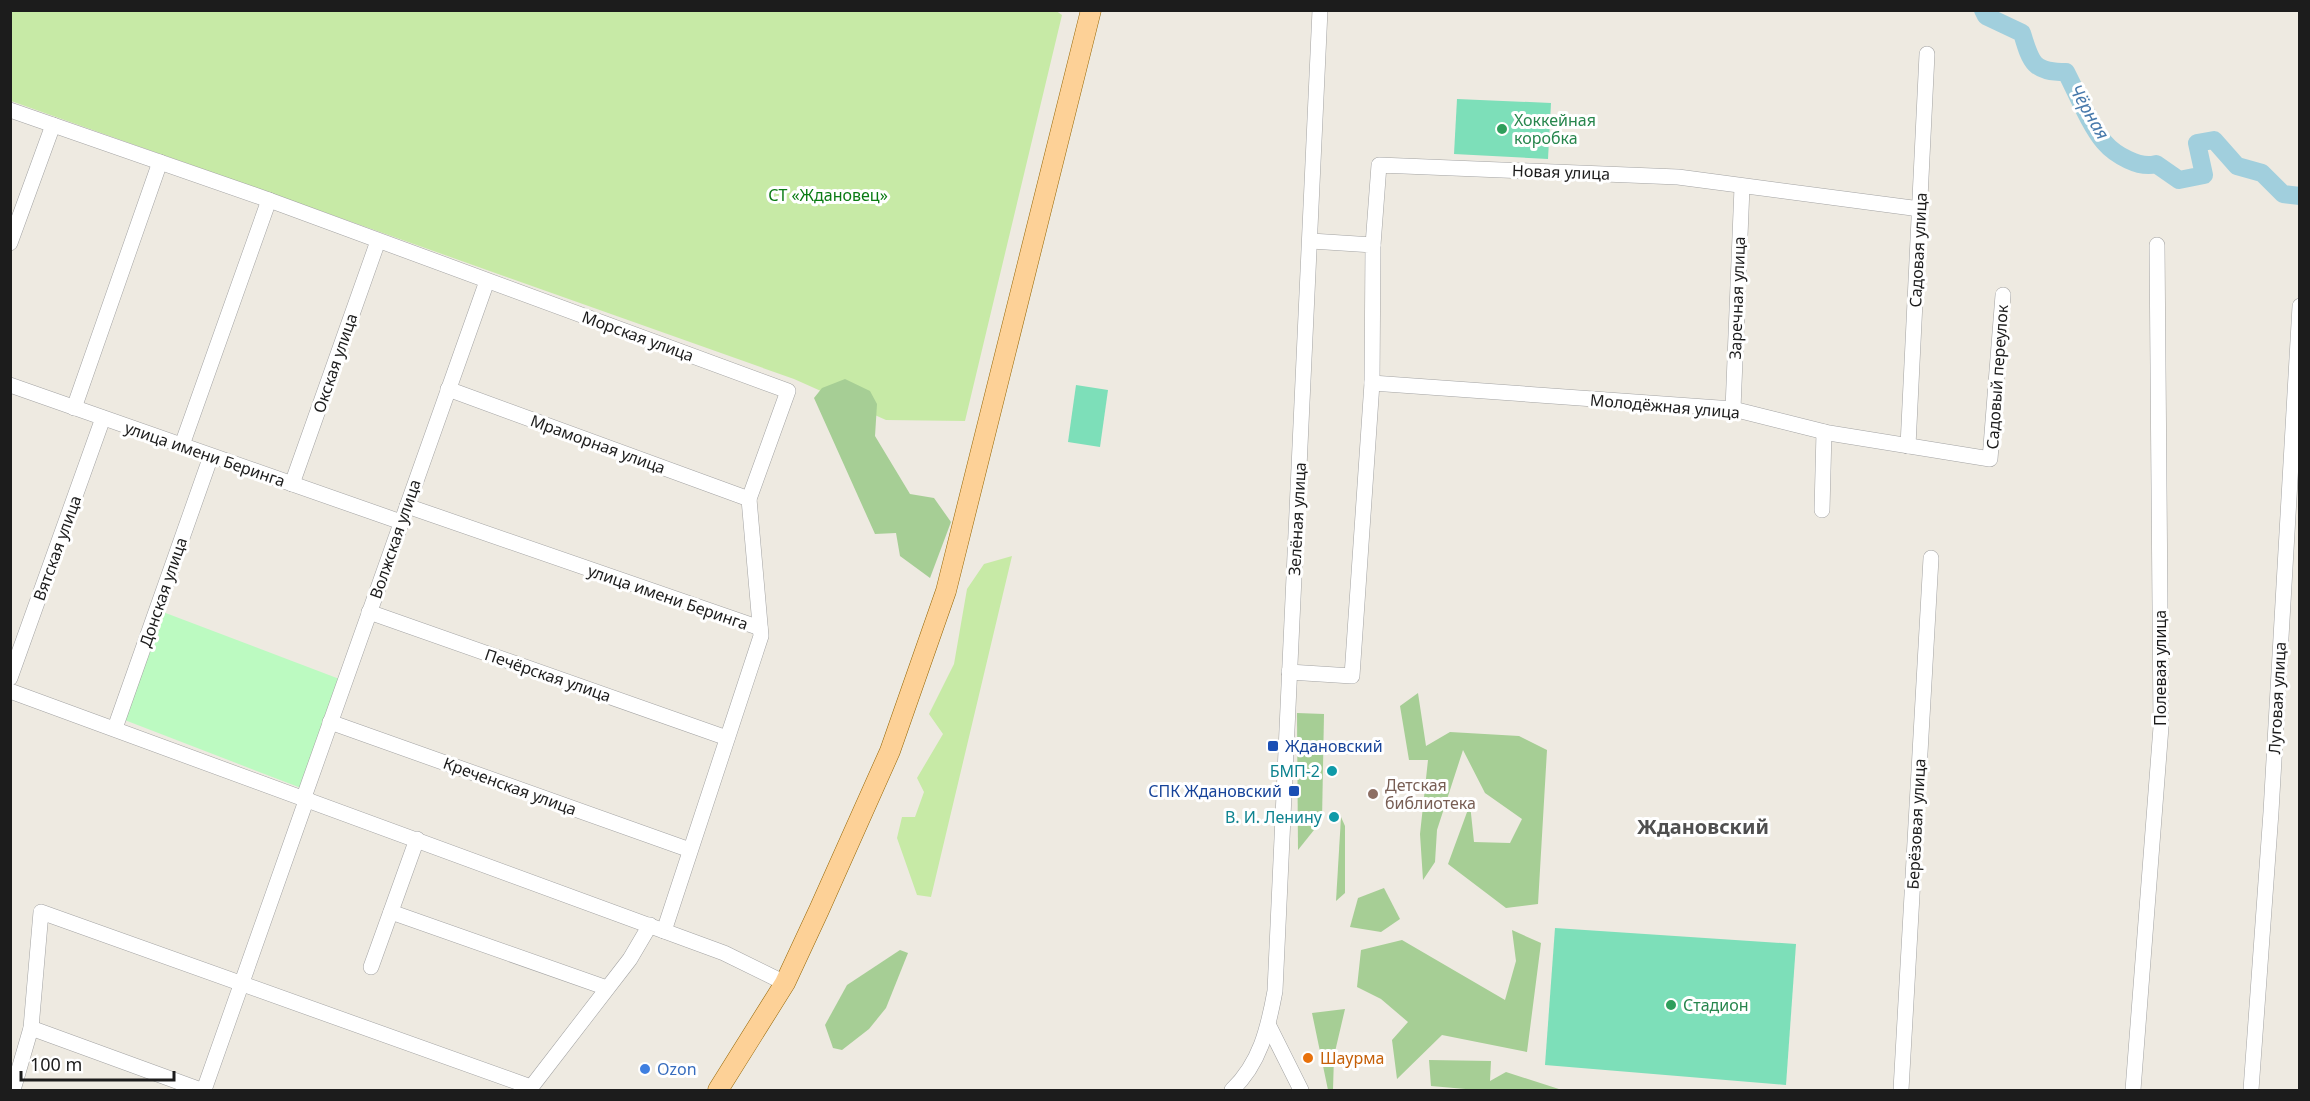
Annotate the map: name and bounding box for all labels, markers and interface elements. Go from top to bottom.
water label: Чёрная [2064,80,2115,143]
place label: Хоккейная коробка [1514,109,1596,149]
marker: Хоккейная коробка [1495,122,1509,136]
street label: Новая улица [1512,159,1610,185]
park label: СТ «Ждановец» [768,184,888,206]
street label: Садовая улица [1904,192,1932,308]
street label: Заречная улица [1724,236,1750,360]
street label: Садовый переулок [1981,303,2013,450]
street label: Морская улица [579,306,697,366]
street label: Окская улица [308,310,362,416]
street label: Молодёжная улица [1589,388,1741,424]
street label: Мраморная улица [527,409,669,479]
street label: улица имени Беринга [122,416,288,492]
street label: Зелёная улица [1283,462,1311,576]
street label: Волжская улица [364,476,426,602]
street label: Вятская улица [28,492,86,604]
street label: Донская улица [134,534,192,650]
street label: улица имени Беринга [585,559,751,635]
street label: Полевая улица [2149,610,2171,726]
street label: Луговая улица [2263,641,2291,755]
street label: Печёрская улица [482,643,614,707]
place label: Ждановский [1285,735,1383,757]
marker: Ждановский [1266,739,1280,753]
street label: Креченская улица [440,752,580,820]
street label: Берёзовая улица [1902,758,1930,890]
place label: БМП-2 [1270,760,1320,782]
marker: БМП-2 [1325,764,1339,778]
place label: Детская библиотека [1385,774,1476,814]
place label: СПК Ждановский [1148,780,1282,802]
marker: СПК Ждановский [1287,784,1301,798]
marker: Детская библиотека [1366,787,1380,801]
place label: В. И. Ленину [1225,806,1323,828]
marker: В. И. Ленину [1327,810,1341,824]
district label: Ждановский [1637,813,1769,840]
place label: Стадион [1683,994,1749,1016]
marker: Стадион [1664,998,1678,1012]
scale bar [21,1044,174,1082]
place label: Шаурма [1320,1047,1384,1069]
marker: Шаурма [1301,1051,1315,1065]
text: 100 m [30,1052,82,1076]
place label: Ozon [657,1058,697,1080]
marker: Ozon [638,1062,652,1076]

